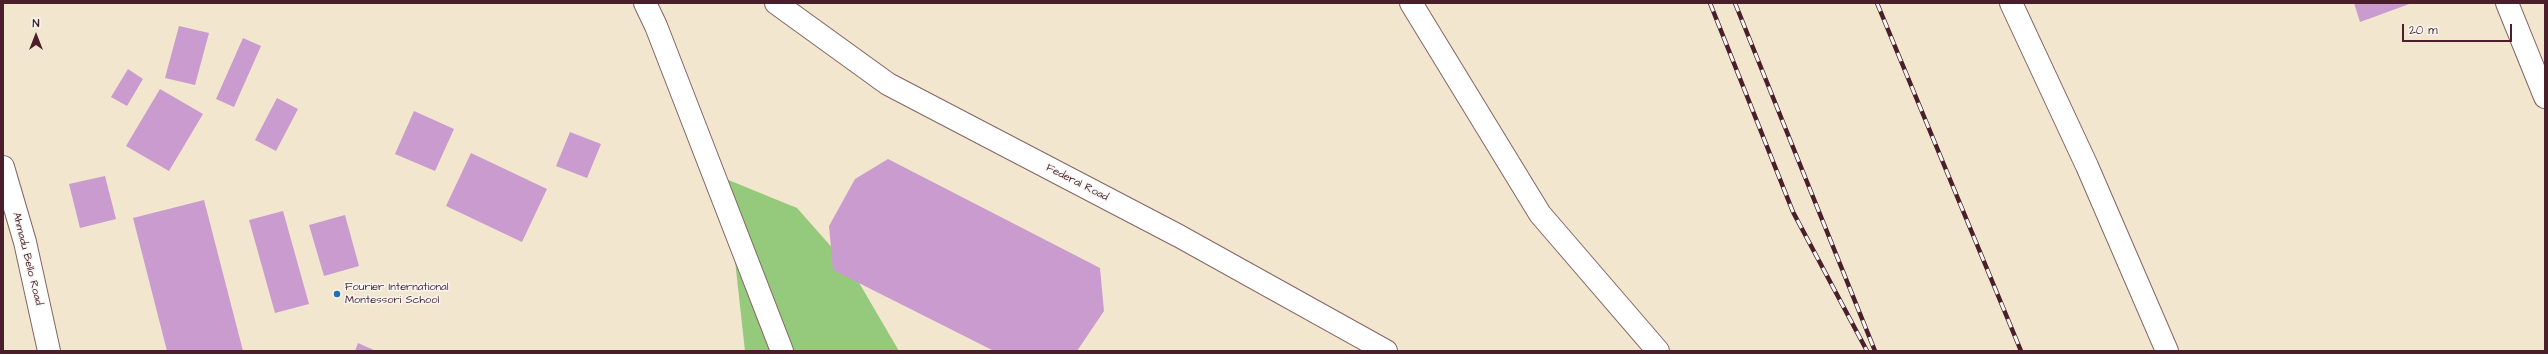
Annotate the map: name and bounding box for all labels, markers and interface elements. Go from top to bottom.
north arrow [16,16,56,56]
text: N [33,16,39,31]
scale bar [2404,16,2514,42]
text: 20 m [2409,22,2438,39]
street label: Federal Road [1044,162,1110,204]
street label: Ahmadu Bello Road [9,211,45,307]
place label: Fourier International Montessori School [345,281,448,307]
marker: Fourier International Montessori School [332,289,342,299]

